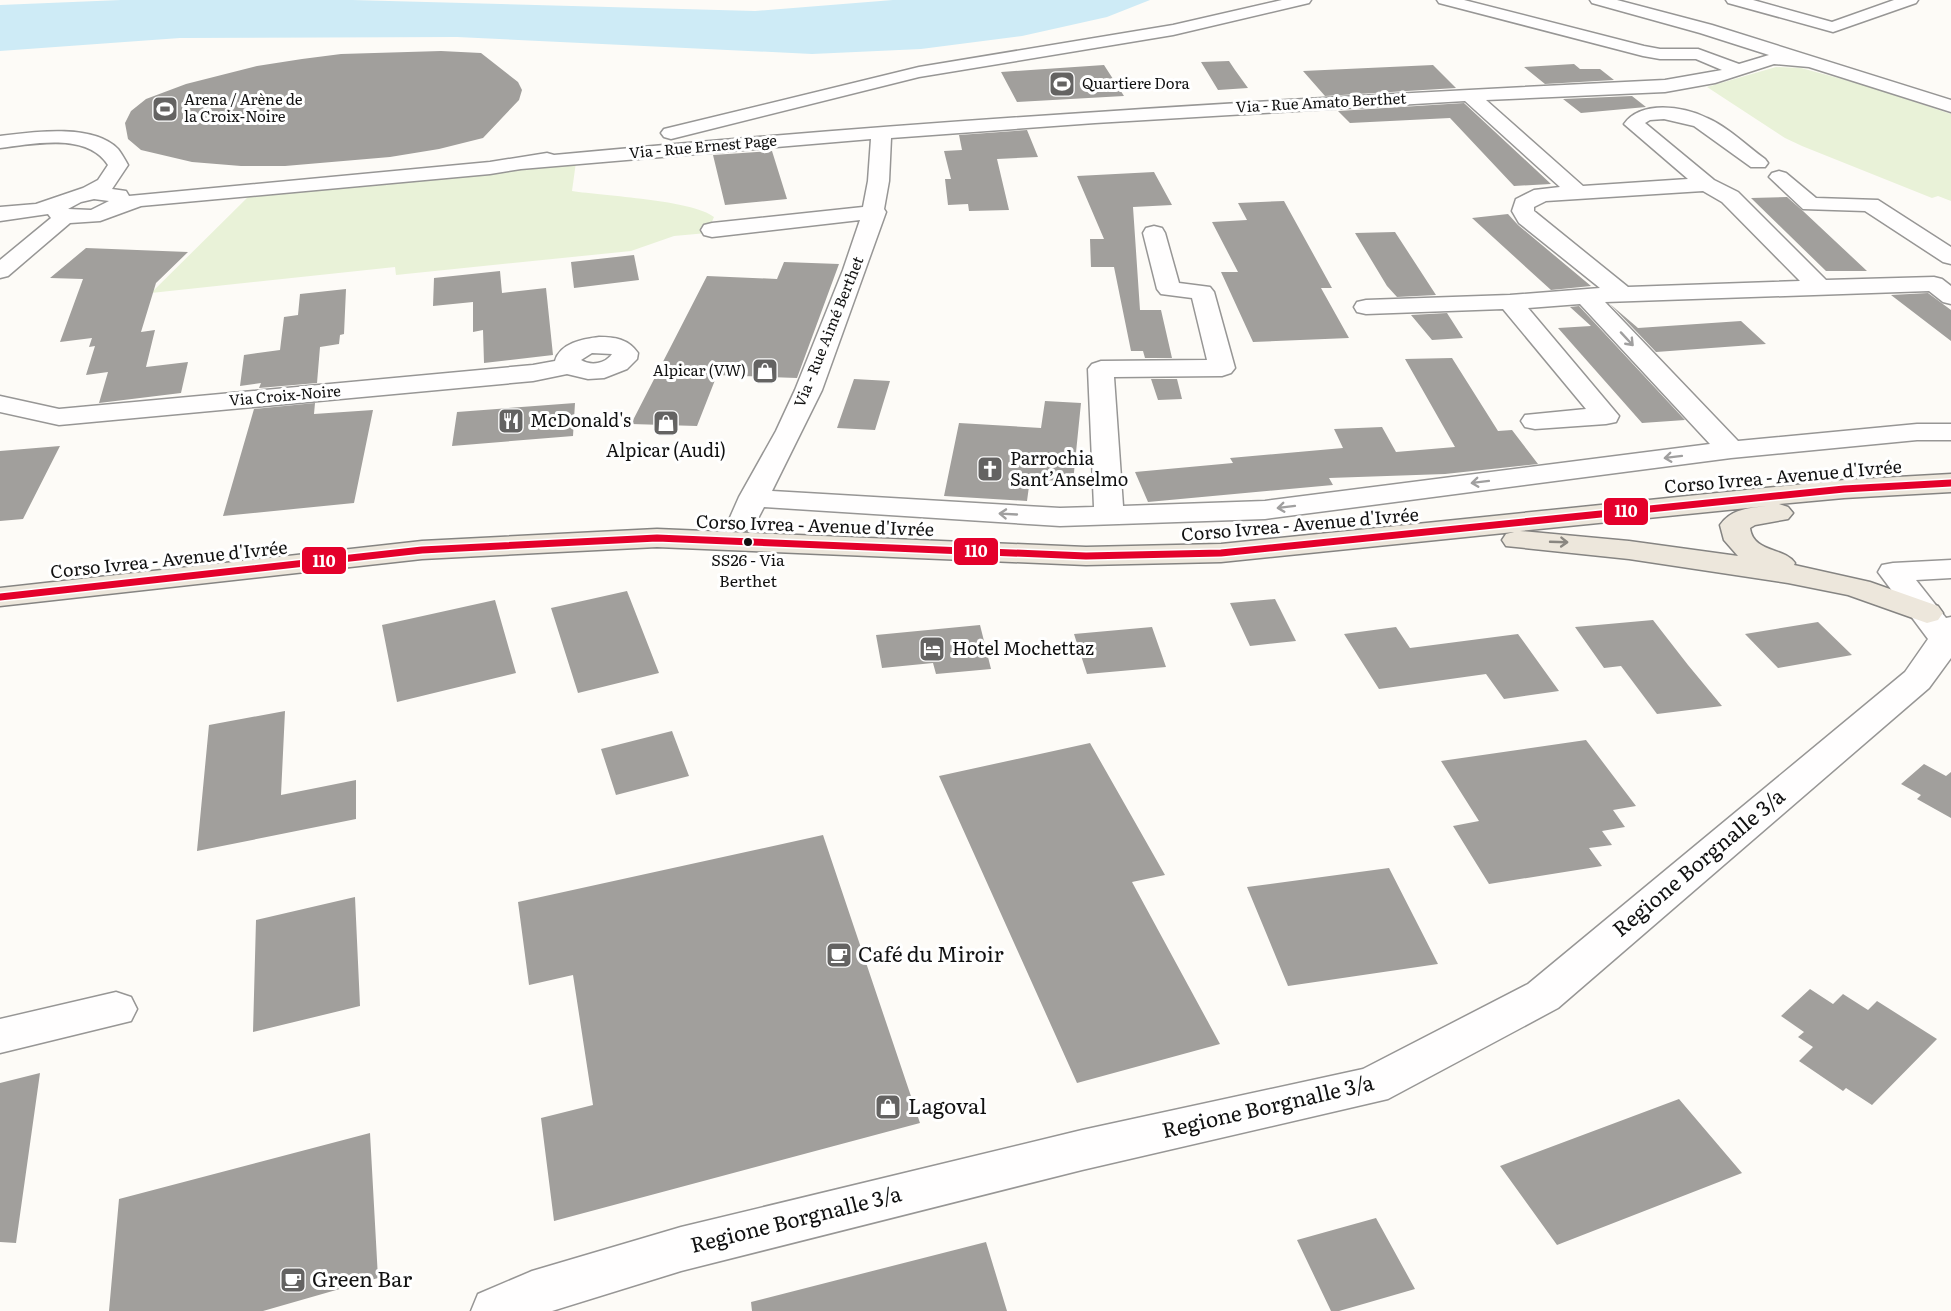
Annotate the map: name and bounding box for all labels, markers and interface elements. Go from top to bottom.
sports icon: Quartiere Dora [1047,69,1077,99]
place label: Quartiere Dora [1082,71,1191,94]
street label: Via - Rue Amato Berthet [1235,86,1407,117]
place label: Arena / Arène de la Croix-Noire [184,87,303,127]
sports icon: Arena / Arène de la Croix-Noire [150,94,180,124]
street label: Via - Rue Ernest Page [628,128,778,163]
street label: Via - Rue Aimé Berthet [787,252,868,410]
one-way arrow [1619,331,1633,346]
shop icon: Alpicar (VW) [750,356,780,386]
place label: Alpicar (VW) [653,358,746,381]
street label: Via Croix-Noire [228,378,342,411]
restaurant icon: McDonald's [496,406,526,436]
place label: McDonald's [530,406,631,433]
shop icon: Alpicar (Audi) [651,408,681,438]
place label: Alpicar (Audi) [606,436,726,463]
place label: Parrochia Sant’Anselmo [1010,444,1128,492]
street label: Corso Ivrea - Avenue d'Ivrée [1663,452,1903,499]
one-way arrow [1664,452,1684,463]
church icon: Parrochia Sant’Anselmo [975,454,1005,484]
one-way arrow [1470,477,1490,488]
line badge: 110 [1603,497,1649,526]
text: 110 [1614,498,1638,522]
street label: Corso Ivrea - Avenue d'Ivrée [1180,500,1420,547]
one-way arrow [1277,502,1297,513]
street label: Corso Ivrea - Avenue d'Ivrée [695,507,935,542]
one-way arrow [998,509,1018,520]
street label: Corso Ivrea - Avenue d'Ivrée [49,533,289,584]
marker: SS26 - Via Berthet [742,536,754,548]
one-way arrow [1548,536,1568,547]
line badge: 110 [953,537,999,566]
text: 110 [964,538,988,562]
line badge: 110 [301,546,347,575]
place label: SS26 - Via Berthet [711,547,785,592]
text: 110 [312,548,336,572]
hotel icon: Hotel Mochettaz [917,634,947,664]
place label: Hotel Mochettaz [952,634,1094,661]
street label: Regione Borgnalle 3/a [1604,779,1791,943]
place label: Café du Miroir [858,937,1004,968]
cafe icon: Café du Miroir [824,940,854,970]
street label: Regione Borgnalle 3/a [1158,1065,1377,1144]
place label: Lagoval [908,1089,986,1120]
shop icon: Lagoval [873,1092,903,1122]
street label: Regione Borgnalle 3/a [687,1176,905,1259]
place label: Green Bar [312,1262,412,1293]
cafe icon: Green Bar [278,1265,308,1295]

